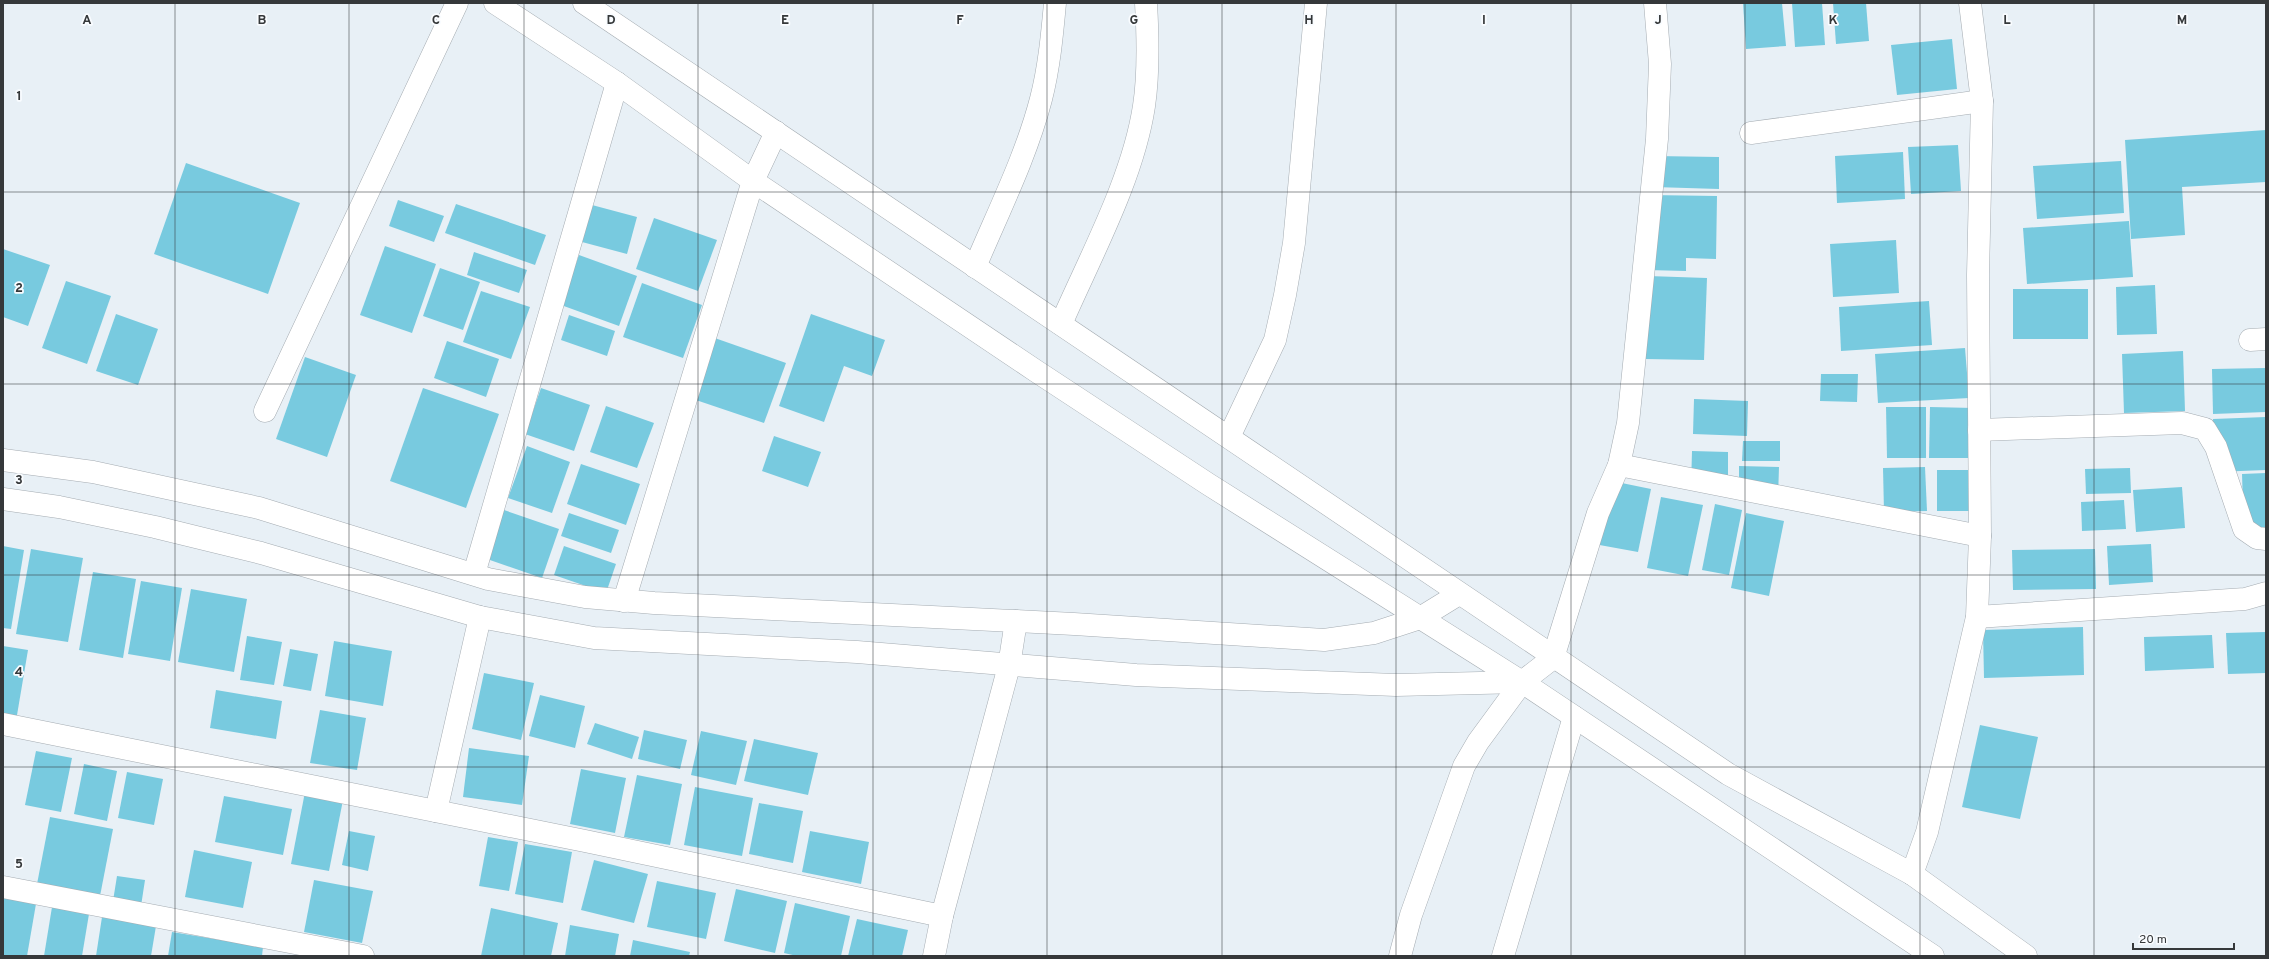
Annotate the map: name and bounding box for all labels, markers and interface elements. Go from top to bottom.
text: A [82,13,92,29]
text: B [258,13,267,29]
text: C [432,13,440,29]
text: D [606,13,616,29]
text: E [781,13,789,29]
text: F [956,13,964,29]
text: G [1130,13,1139,29]
text: H [1304,13,1314,29]
text: I [1482,13,1486,29]
text: J [1654,13,1662,29]
text: K [1828,13,1838,29]
text: L [2003,13,2011,29]
text: M [2177,13,2187,29]
text: 1 [16,89,22,105]
text: 2 [15,281,23,297]
text: 3 [15,473,23,489]
text: 4 [15,665,23,681]
text: 5 [15,857,23,873]
scale bar [2133,925,2234,951]
text: 20 m [2139,932,2167,948]

